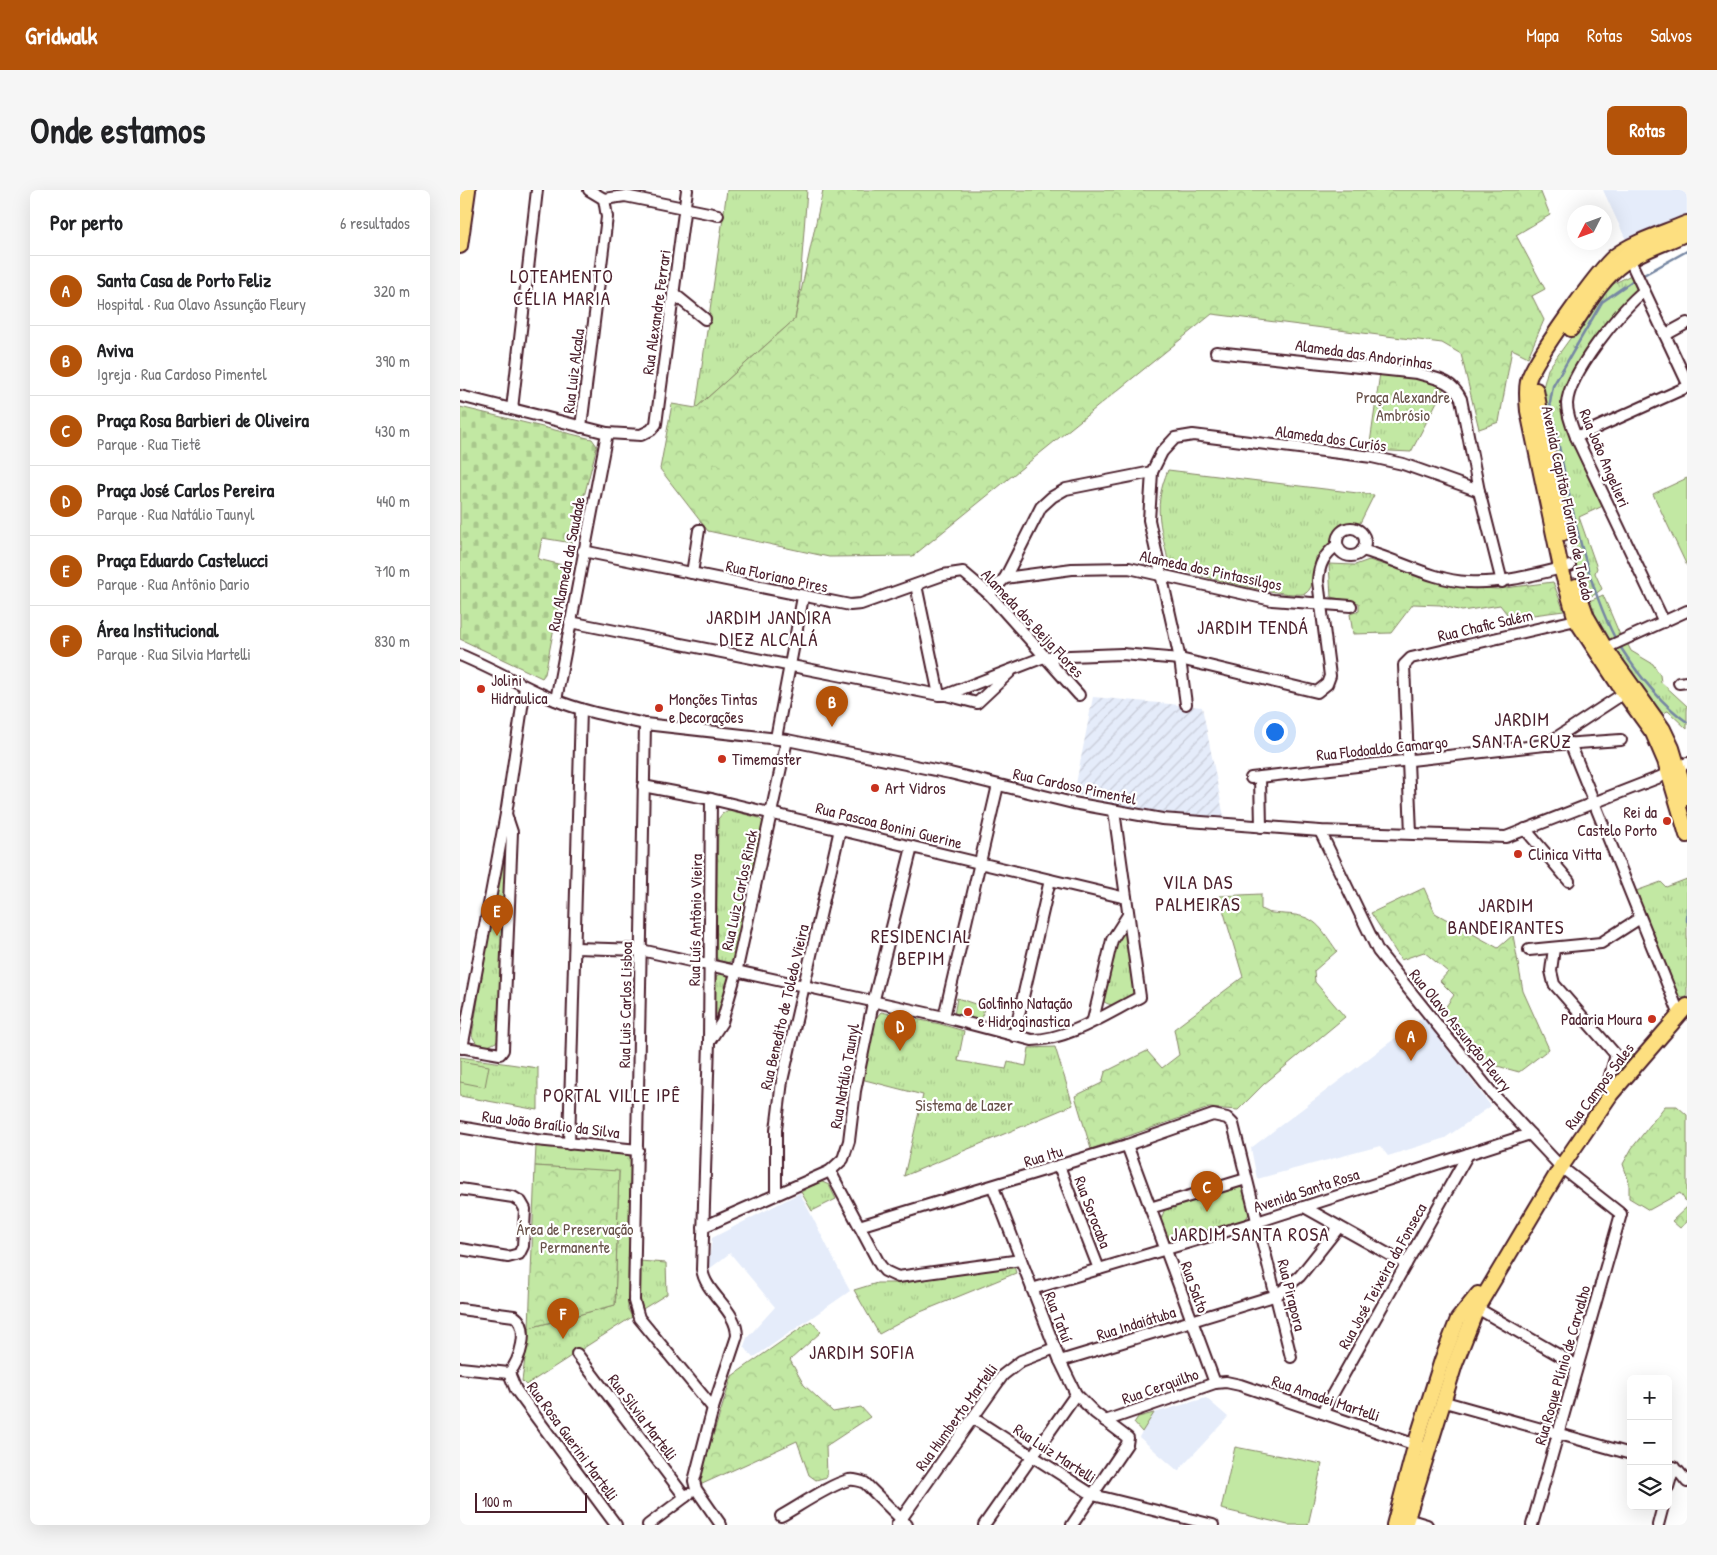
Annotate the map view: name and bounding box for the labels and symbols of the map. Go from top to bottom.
north arrow [1567,205,1612,250]
street label: Rua Alexandre Ferrari [636,248,676,376]
district label: LOTEAMENTO CÉLIA MARIA [510,263,614,311]
street label: Rua Luiz Alcala [557,327,589,415]
street label: Alameda das Andorinhas [1294,334,1434,374]
park label: Praça Alexandre Ambrósio [1356,386,1451,426]
street label: Avenida Capitão Floriano de Toledo [1537,404,1600,603]
street label: Rua João Angelieri [1574,405,1636,511]
street label: Alameda dos Curiós [1274,419,1388,457]
street label: Rua Alameda da Saudade [542,494,590,633]
street label: Alameda dos Pintassilgos [1138,544,1284,596]
street label: Rua Floriano Pires [724,554,830,598]
street label: Alameda dos Beija Flores [977,564,1089,682]
street label: Rua Chafic Salém [1435,603,1535,647]
district label: JARDIM JANDIRA DIEZ ALCALÁ [706,604,832,652]
district label: JARDIM TENDÁ [1197,614,1309,640]
place label: Jolini Hidraulica [491,669,547,709]
marker: Jolini Hidraulica [475,683,487,695]
pin: B [816,686,848,727]
place label: Monções Tintas e Decorações [669,688,757,728]
marker: Monções Tintas e Decorações [653,702,665,714]
district label: JARDIM SANTA CRUZ [1472,706,1572,754]
your location [1262,719,1288,745]
street label: Rua Flodoaldo Camargo [1315,730,1449,766]
place label: Timemaster [732,748,802,770]
marker: Timemaster [716,753,728,765]
street label: Rua Cardoso Pimentel [1011,762,1139,810]
place label: Art Vidros [885,777,946,799]
marker: Art Vidros [869,782,881,794]
street label: Rua Pascoa Bonini Guerine [814,796,965,854]
place label: Rei da Castelo Porto [1577,801,1658,841]
marker: Rei da Castelo Porto [1661,815,1673,827]
street label: Rua Luiz Carlos Rinck [715,827,763,952]
place label: Clinica Vitta [1528,843,1601,865]
marker: Clinica Vitta [1512,848,1524,860]
street label: Rua Luís Antônio Vieira [683,854,707,986]
district label: VILA DAS PALMEIRAS [1155,869,1241,917]
district label: JARDIM BANDEIRANTES [1448,892,1564,940]
pin: E [481,895,513,936]
street label: Rua Benedito de Toledo Vieira [754,922,814,1092]
district label: RESIDENCIAL BEPIM [871,923,971,971]
street label: Rua Luis Carlos Lisboa [613,942,637,1068]
street label: Rua Olavo Assunção Fleury [1406,965,1516,1095]
place label: Golfinho Natação e Hidroginastica [978,992,1073,1032]
marker: Golfinho Natação e Hidroginastica [962,1006,974,1018]
place label: Padaria Moura [1561,1008,1642,1030]
pin: D [884,1010,916,1051]
marker: Padaria Moura [1646,1013,1658,1025]
pin: A [1395,1020,1427,1061]
street label: Rua Natálio Taunyl [824,1021,864,1130]
street label: Rua Campos Sales [1559,1038,1639,1134]
district label: PORTAL VILLE IPÊ [543,1082,681,1108]
park label: Sistema de Lazer [915,1094,1013,1116]
street label: Rua João Braílio da Silva [481,1105,621,1143]
street label: Rua Itu [1021,1140,1066,1172]
street label: Avenida Santa Rosa [1250,1163,1362,1217]
pin: C [1191,1171,1223,1212]
street label: Rua Sorocaba [1069,1173,1117,1251]
street label: Rua José Teixeira da Fonseca [1333,1199,1431,1353]
park label: Área de Preservação Permanente [516,1218,634,1258]
district label: JARDIM SANTA ROSA [1171,1221,1329,1247]
street label: Rua Pirapora [1272,1257,1312,1333]
street label: Rua Salto [1176,1258,1215,1316]
street label: Rua Roque Plínio de Carvalho [1529,1282,1596,1447]
street label: Rua Tatuí [1039,1288,1079,1346]
pin: F [547,1298,579,1339]
street label: Rua Indaiátuba [1094,1301,1178,1345]
district label: JARDIM SOFIA [809,1339,915,1365]
street label: Rua Humberto Martelli [910,1359,1002,1475]
street label: Rua Cerquilho [1119,1362,1202,1409]
street label: Rua Silvia Martelli [603,1369,683,1465]
street label: Rua Amadei Martelli [1269,1369,1383,1427]
street label: Rua Rosa Guerini Martelli [522,1377,624,1505]
street label: Rua Luiz Martelli [1009,1418,1101,1488]
scale bar [475,1490,588,1513]

